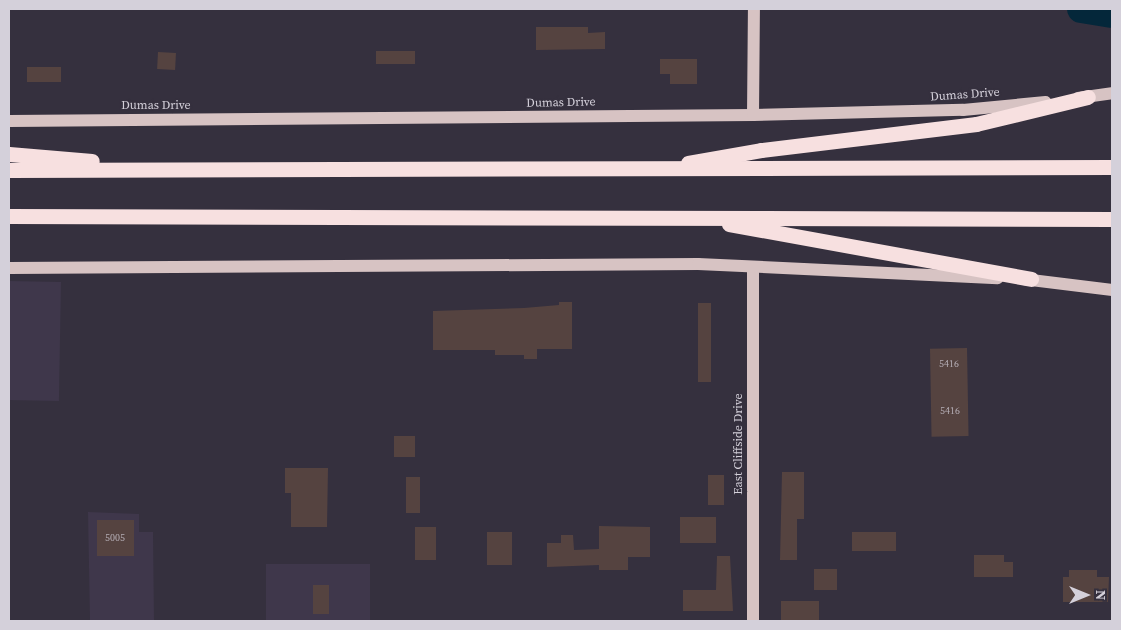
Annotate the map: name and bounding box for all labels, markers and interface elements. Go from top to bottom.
street label: Dumas Drive [930,85,1000,105]
street label: Dumas Drive [526,95,596,111]
street label: Dumas Drive [121,99,191,113]
house number: 5416 [939,358,959,370]
street label: East Cliffside Drive [732,393,746,495]
house number: 5416 [940,405,960,417]
house number: 5005 [105,532,125,544]
north arrow [1061,570,1111,620]
text: N [1091,590,1111,600]

